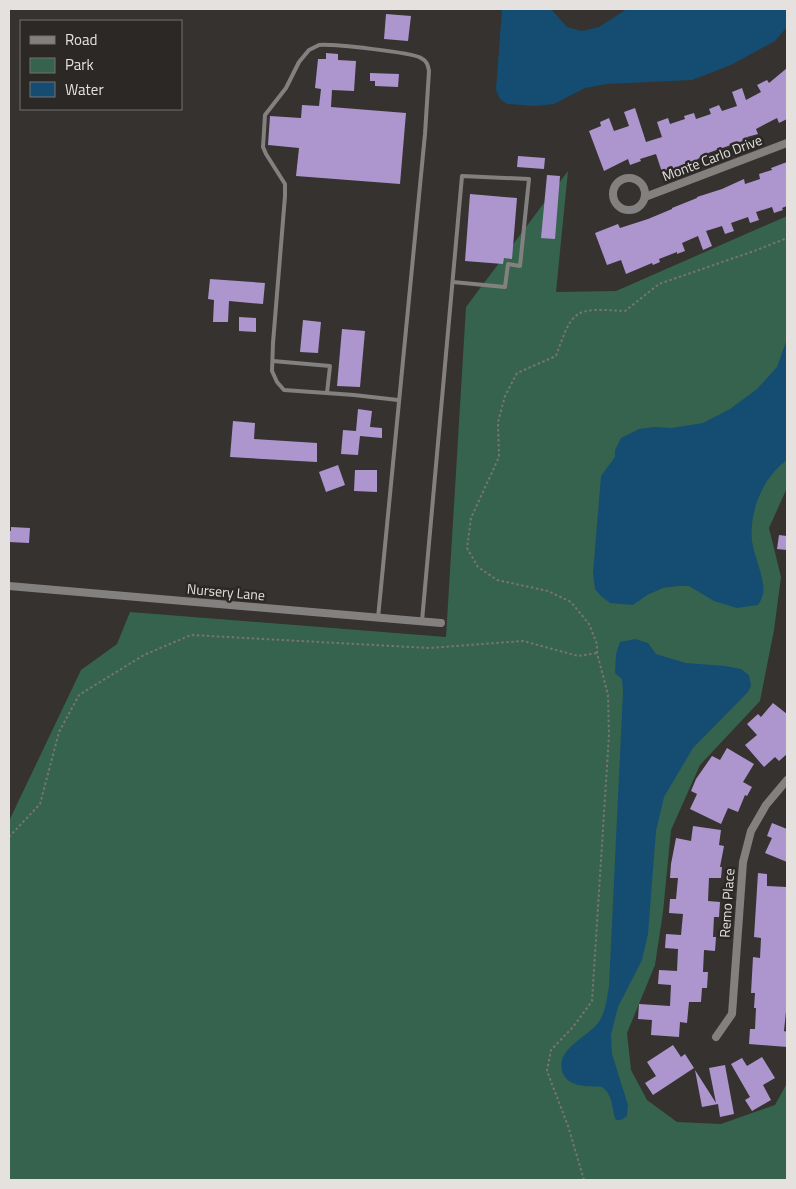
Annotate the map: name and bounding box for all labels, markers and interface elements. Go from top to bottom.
legend [20,20,182,110]
text: Road [65,28,97,51]
text: Park [65,53,94,76]
text: Water [65,78,104,101]
street label: Monte Carlo Drive [659,129,765,186]
street label: Nursery Lane [186,578,266,605]
street label: Remo Place [714,868,739,938]

